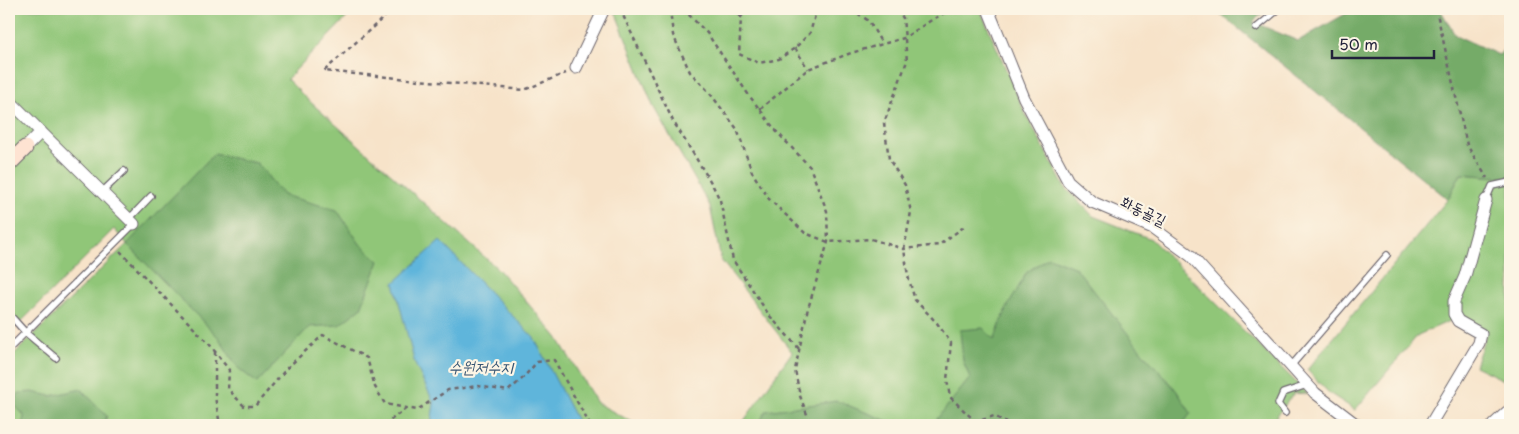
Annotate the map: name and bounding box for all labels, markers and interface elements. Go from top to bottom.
scale bar [1332,28,1434,60]
text: 50 m [1339,32,1378,55]
street label: 화동골길 [1117,189,1171,231]
water label: 수원저수지 [449,354,515,378]

